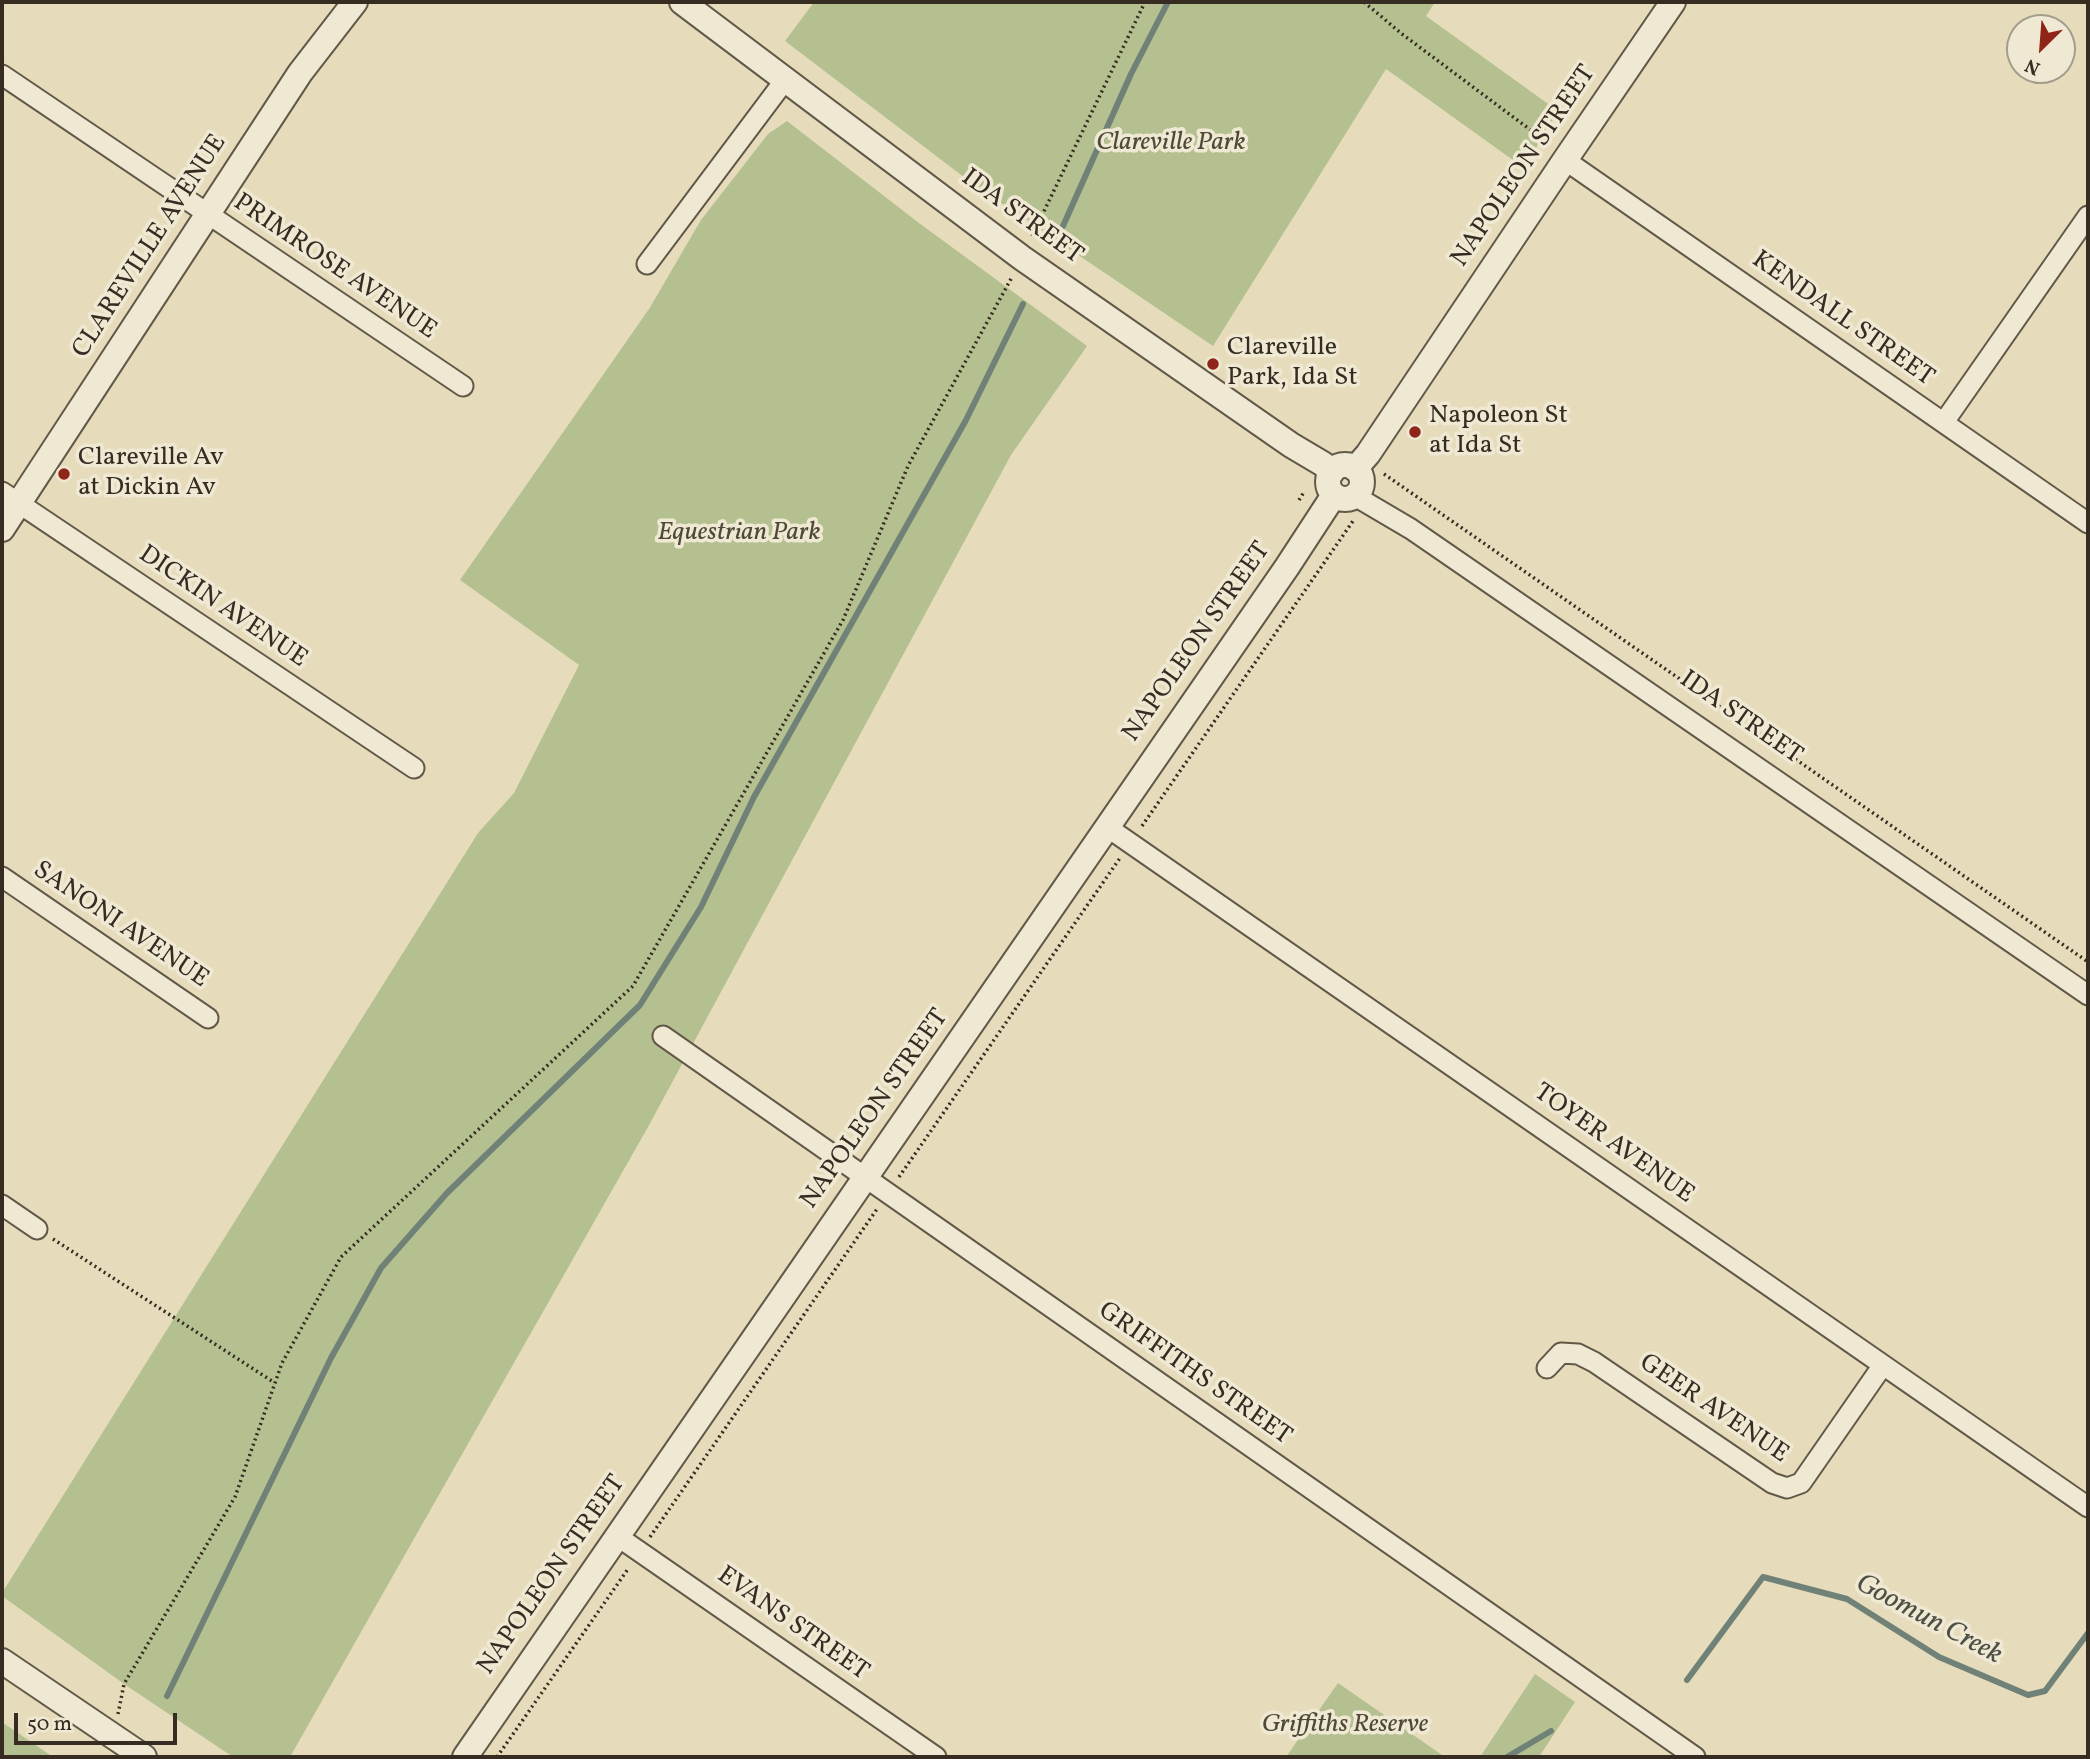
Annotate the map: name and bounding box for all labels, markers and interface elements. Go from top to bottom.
north arrow [2006,14,2076,84]
text: N [2021,52,2045,81]
street label: NAPOLEON STREET [1446,60,1604,274]
park label: Clareville Park [1096,128,1246,160]
street label: CLAREVILLE AVENUE [67,129,235,365]
street label: IDA STREET [954,163,1088,273]
street label: PRIMROSE AVENUE [226,188,442,348]
street label: KENDALL STREET [1745,246,1939,394]
place label: Clareville Park, Ida St [1227,333,1358,394]
marker: Clareville Park, Ida St [1205,356,1221,372]
place label: Napoleon St at Ida St [1429,401,1568,462]
marker: Napoleon St at Ida St [1407,424,1423,440]
place label: Clareville Av at Dickin Av [78,443,224,504]
marker: Clareville Av at Dickin Av [56,466,72,482]
park label: Equestrian Park [657,518,821,550]
street label: NAPOLEON STREET [1117,537,1279,749]
street label: DICKIN AVENUE [132,540,312,676]
street label: IDA STREET [1673,665,1807,773]
street label: SANONI AVENUE [26,856,214,996]
street label: NAPOLEON STREET [795,1004,957,1216]
street label: TOYER AVENUE [1527,1078,1699,1212]
street label: GRIFFITHS STREET [1091,1297,1297,1453]
street label: GEER AVENUE [1632,1349,1794,1471]
street label: NAPOLEON STREET [472,1470,634,1682]
street label: EVANS STREET [710,1561,874,1689]
water label: Goomun Creek [1849,1568,2007,1674]
scale bar [18,1700,180,1744]
text: 50 m [27,1710,72,1739]
park label: Griffiths Reserve [1262,1710,1428,1742]

